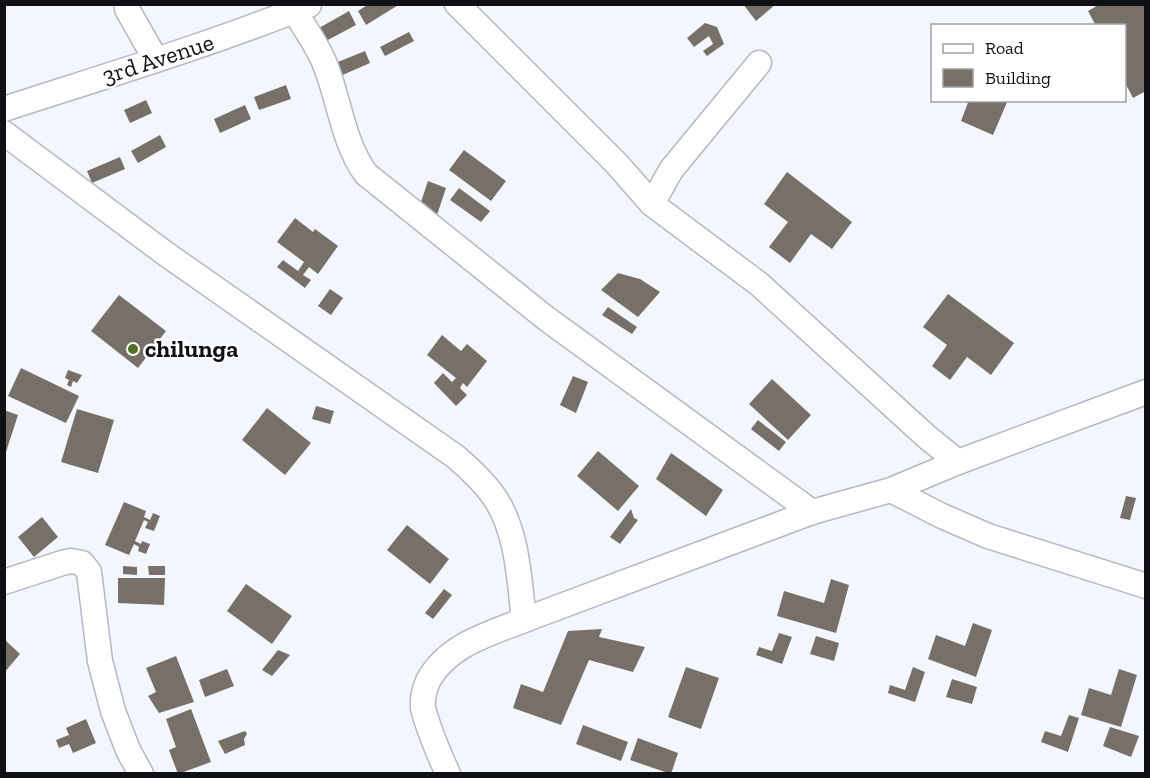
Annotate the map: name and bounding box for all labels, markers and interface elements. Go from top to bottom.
legend [931,24,1126,102]
street label: 3rd Avenue [98,27,217,90]
text: Road [985,37,1024,59]
text: Building [985,67,1051,89]
place label: chilunga [145,334,238,363]
marker: chilunga [126,342,140,356]

